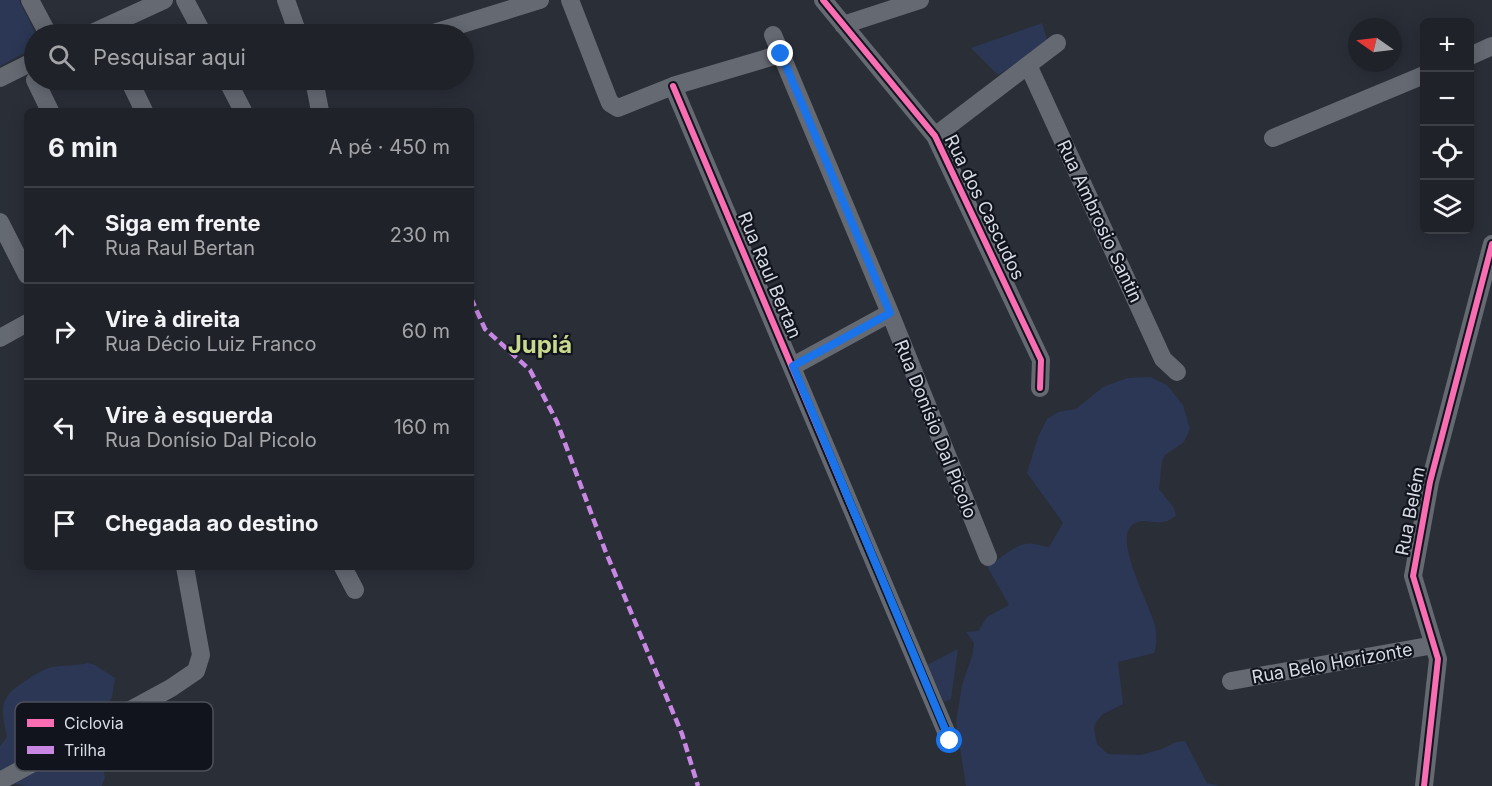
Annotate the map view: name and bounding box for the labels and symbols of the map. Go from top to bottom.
north arrow [1348,18,1402,72]
route end [767,40,793,66]
street label: Rua dos Cascudos [941,131,1029,283]
street label: Rua Ambrosio Santin [1053,136,1147,306]
street label: Rua Raul Bertan [734,209,806,341]
district label: Jupiá [508,330,572,359]
street label: Rua Donísio Dal Picolo [891,337,981,521]
street label: Rua Belém [1391,465,1429,557]
street label: Rua Belo Horizonte [1250,639,1414,687]
legend [15,702,213,771]
text: Ciclovia [64,713,124,733]
route start [936,727,962,753]
text: Trilha [64,740,106,760]

